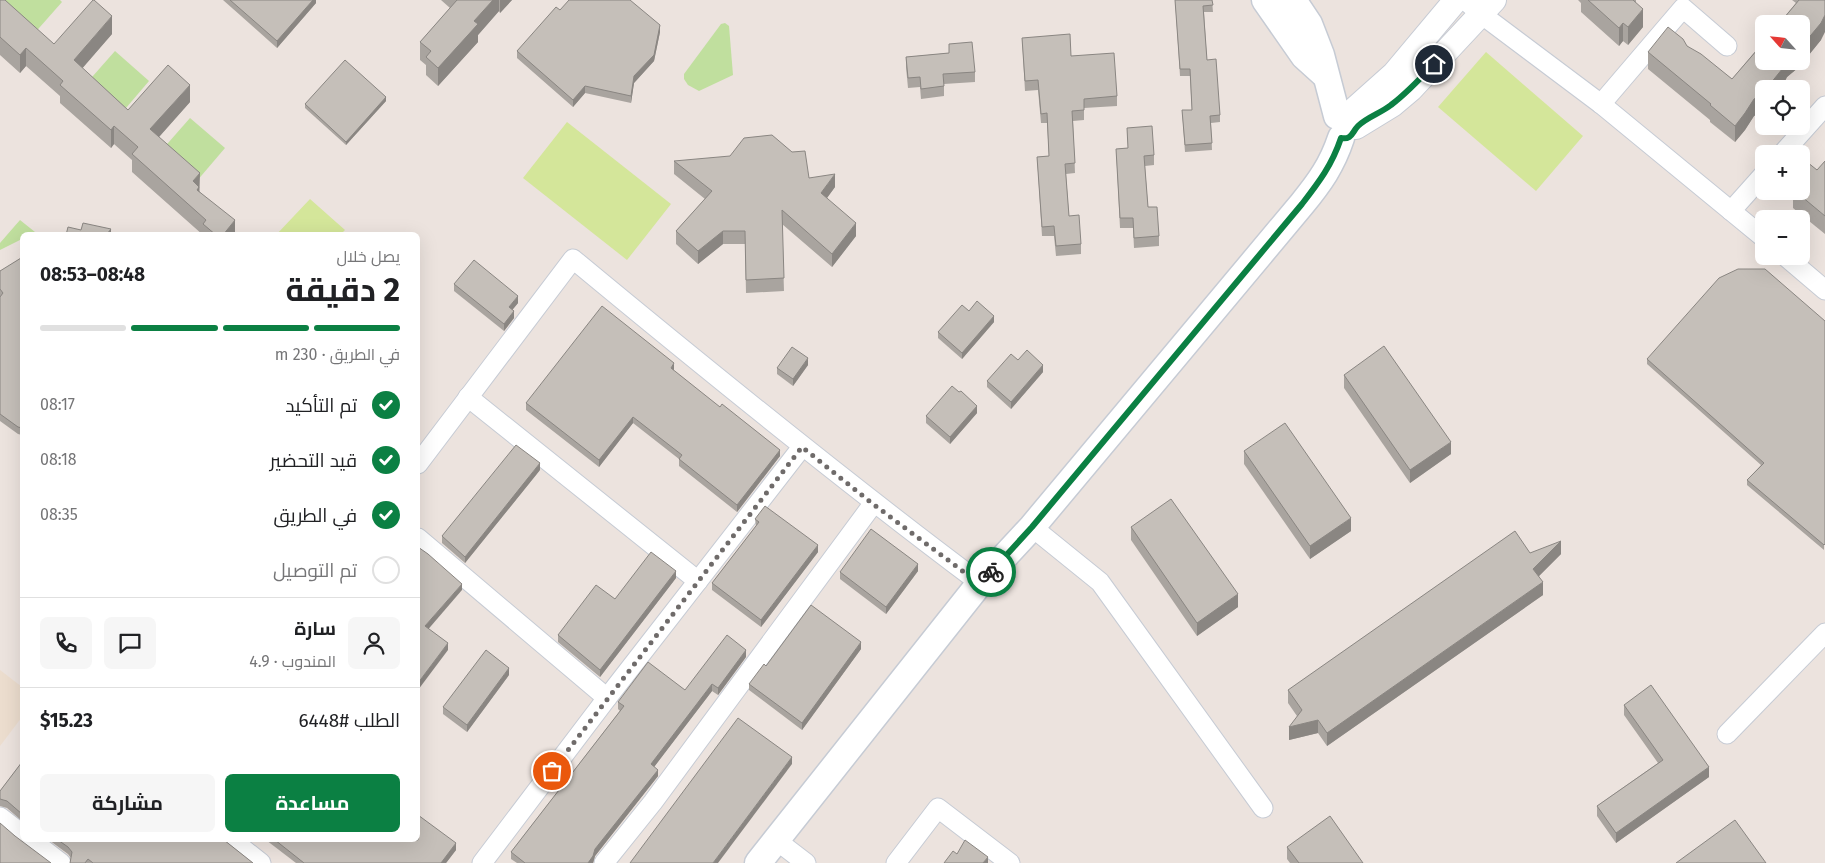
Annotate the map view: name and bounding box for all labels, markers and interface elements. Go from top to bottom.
north arrow [1755,15,1810,70]
map controls [1755,15,1810,265]
pin [1413,43,1455,85]
icon: home [1420,50,1448,78]
button: locate [1755,80,1810,135]
button: + [1755,145,1810,200]
button: − [1755,210,1810,265]
text: يصل خلال [336,247,400,266]
text: 08:48–08:53 [40,263,145,286]
text: 2 دقيقة [285,271,400,309]
text: في الطريق · 230 m [275,345,400,364]
icon: check [372,391,400,419]
text: تم التأكيد [285,394,357,417]
text: 08:17 [40,395,75,414]
icon: check [372,446,400,474]
text: قيد التحضير [270,449,357,472]
text: 08:18 [40,450,77,469]
icon: check [372,501,400,529]
text: في الطريق [274,504,357,527]
text: 08:35 [40,505,78,524]
courier [966,547,1016,597]
icon: bike [977,558,1005,586]
text: تم التوصيل [273,559,357,582]
button: phone [40,617,92,669]
button: chat [104,617,156,669]
text: سارة [294,617,336,640]
button: person [348,617,400,669]
text: المندوب · 4.9 [249,652,336,671]
text: $15.23 [40,709,93,732]
text: الطلب #6448 [298,709,400,732]
pin [531,750,573,792]
icon: bag [538,757,566,785]
button: مشاركة [40,774,215,832]
button: مساعدة [225,774,400,832]

